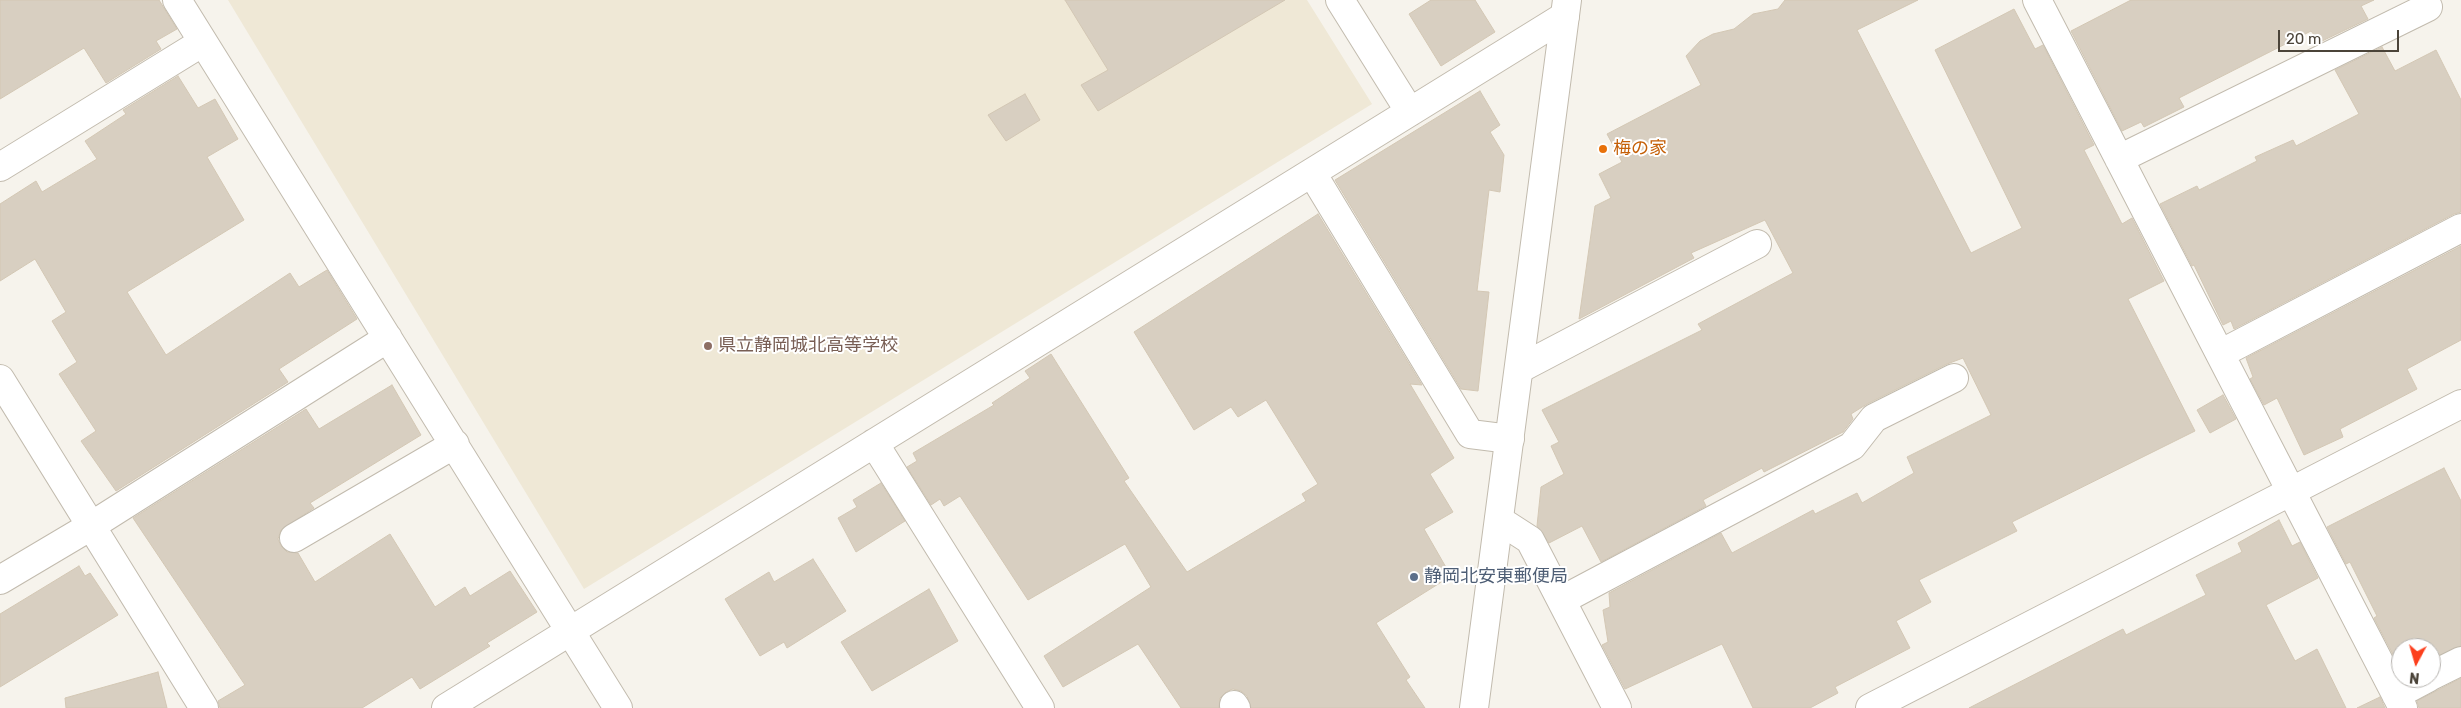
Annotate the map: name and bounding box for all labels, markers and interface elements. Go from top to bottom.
scale bar [2281,20,2402,52]
text: 20 m [2286,30,2321,48]
place label: 梅の家 [1613,138,1667,160]
marker: 梅の家 [1597,143,1609,155]
place label: 県立静岡城北高等学校 [718,335,898,357]
marker: 県立静岡城北高等学校 [702,340,714,352]
place label: 静岡北安東郵便局 [1424,566,1568,588]
marker: 静岡北安東郵便局 [1408,571,1420,583]
north arrow [2391,638,2441,688]
text: N [2409,668,2420,686]

